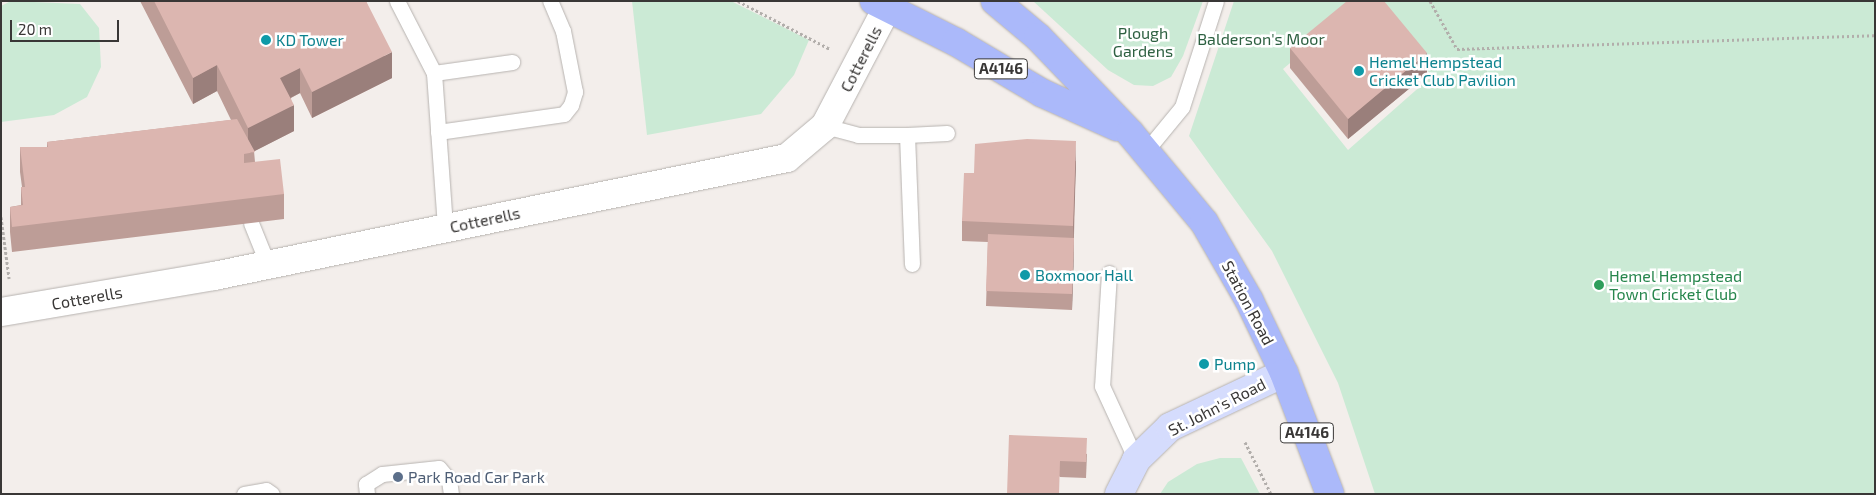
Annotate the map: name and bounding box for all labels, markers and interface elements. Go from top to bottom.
scale bar [12,10,121,42]
text: 20 m [18,20,52,38]
street label: Cotterells [836,23,886,95]
park label: Plough Gardens [1113,23,1173,61]
park label: Balderson's Moor [1197,29,1325,49]
place label: KD Tower [276,30,344,50]
marker: KD Tower [260,34,272,46]
place label: Hemel Hempstead Cricket Club Pavilion [1369,52,1516,90]
road number: A4146 [974,56,1028,82]
marker: Hemel Hempstead Cricket Club Pavilion [1353,65,1365,77]
street label: Cotterells [448,203,522,237]
street label: Station Road [1218,258,1278,348]
place label: Boxmoor Hall [1035,265,1133,285]
place label: Hemel Hempstead Town Cricket Club [1609,266,1743,304]
marker: Boxmoor Hall [1019,269,1031,281]
marker: Hemel Hempstead Town Cricket Club [1593,279,1605,291]
street label: Cotterells [50,282,124,314]
place label: Pump [1214,354,1256,374]
marker: Pump [1198,358,1210,370]
street label: St. John's Road [1165,374,1269,440]
road number: A4146 [1280,420,1334,446]
place label: Park Road Car Park [408,467,545,487]
marker: Park Road Car Park [392,471,404,483]

